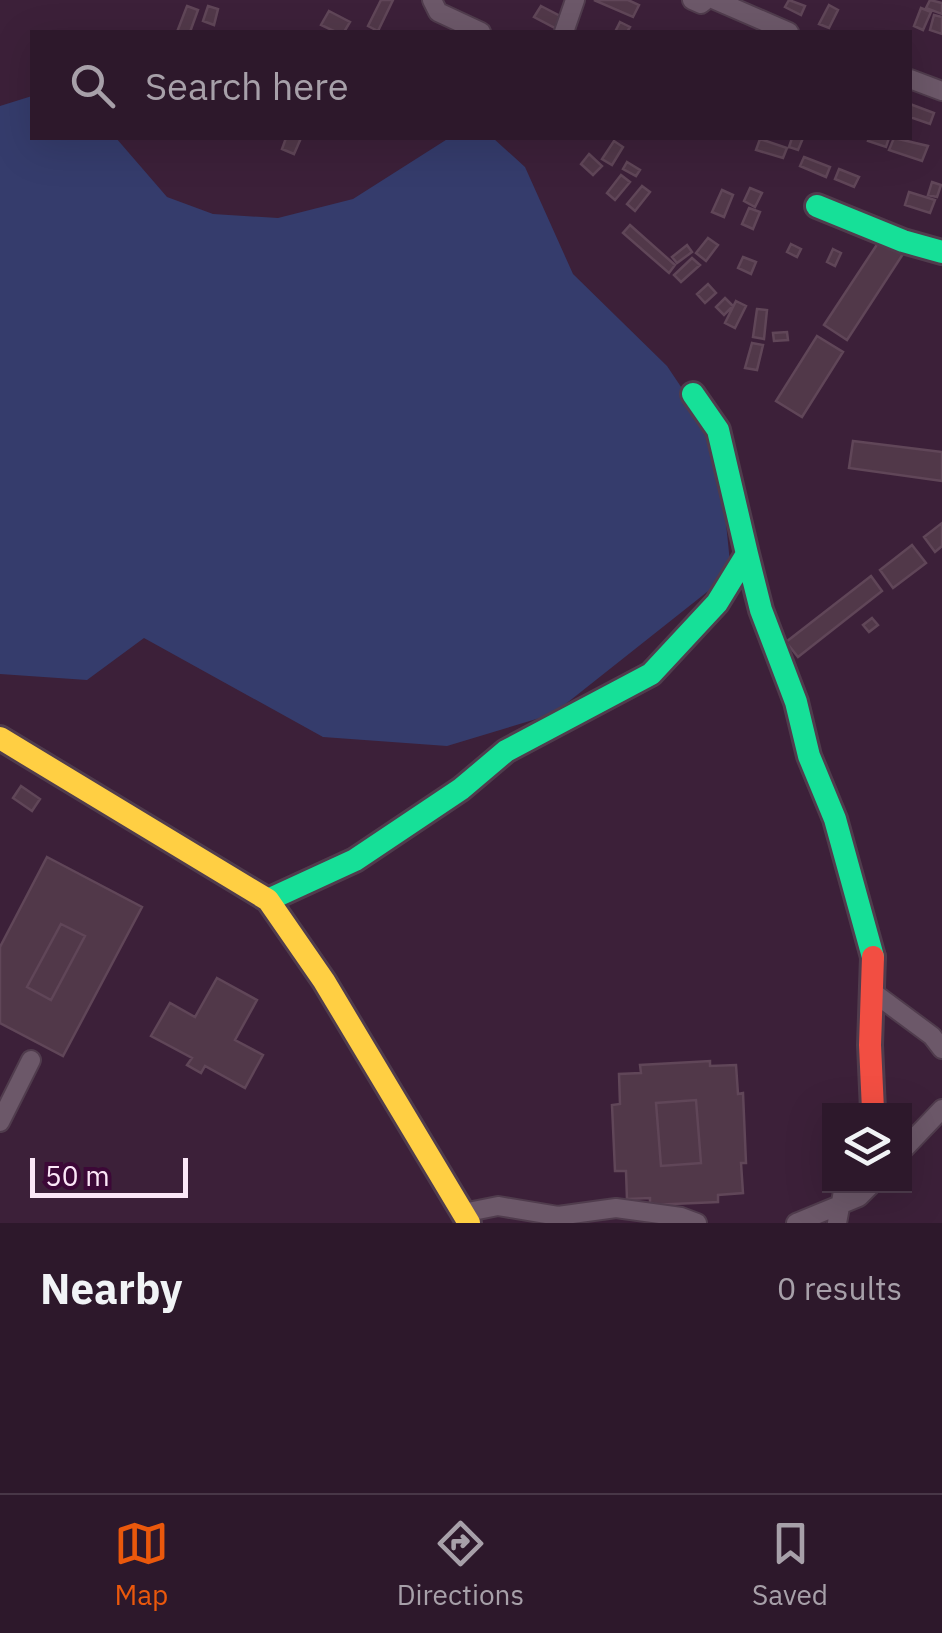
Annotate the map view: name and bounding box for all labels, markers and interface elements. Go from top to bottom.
search box [30,30,912,140]
icon: search [65,58,120,113]
text: Search here [145,61,349,110]
map controls [822,1103,912,1193]
button: layers [822,1103,912,1193]
scale bar [30,1153,188,1198]
text: 50 m [45,1157,110,1194]
text: Nearby [40,1261,182,1316]
text: 0 results [777,1267,902,1309]
tab: Map [114,1516,169,1613]
tab: Directions [397,1516,524,1613]
tab: Saved [752,1516,828,1613]

